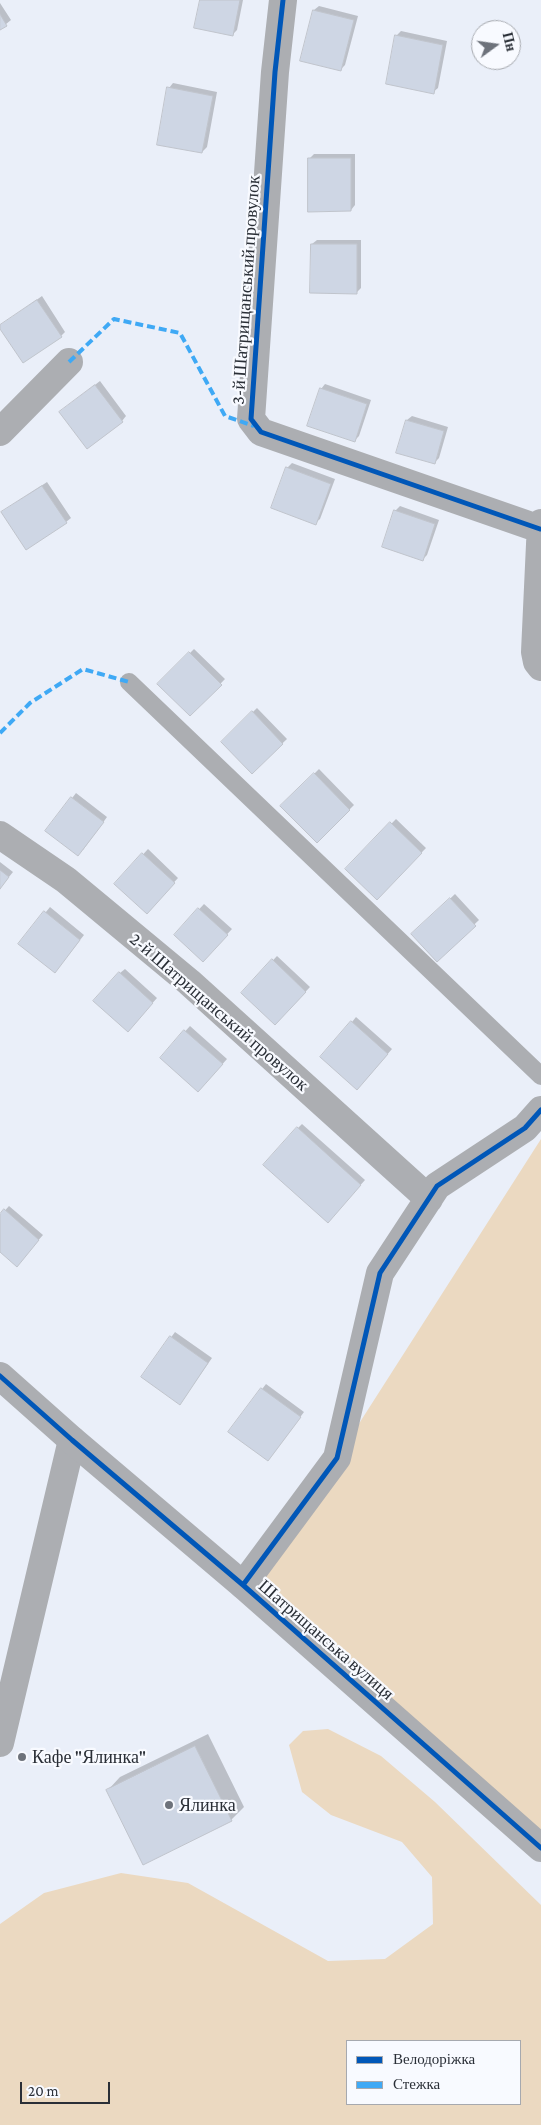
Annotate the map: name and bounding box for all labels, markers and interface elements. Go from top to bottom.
north arrow [471,20,521,70]
text: Пн [500,30,520,53]
street label: 3-й Шатрищанський провулок [227,175,265,405]
street label: 2-й Шатрищанський провулок [125,928,313,1096]
street label: Шатрищанська вулиця [254,1575,398,1705]
place label: Кафе "Ялинка" [32,1746,146,1768]
marker: Кафе "Ялинка" [16,1751,28,1763]
place label: Ялинка [179,1794,236,1816]
marker: Ялинка [163,1799,175,1811]
legend [346,2040,521,2105]
text: Велодоріжка [393,2051,475,2067]
scale bar [22,2072,112,2104]
text: Стежка [393,2076,440,2092]
text: 20 m [28,2083,59,2099]

